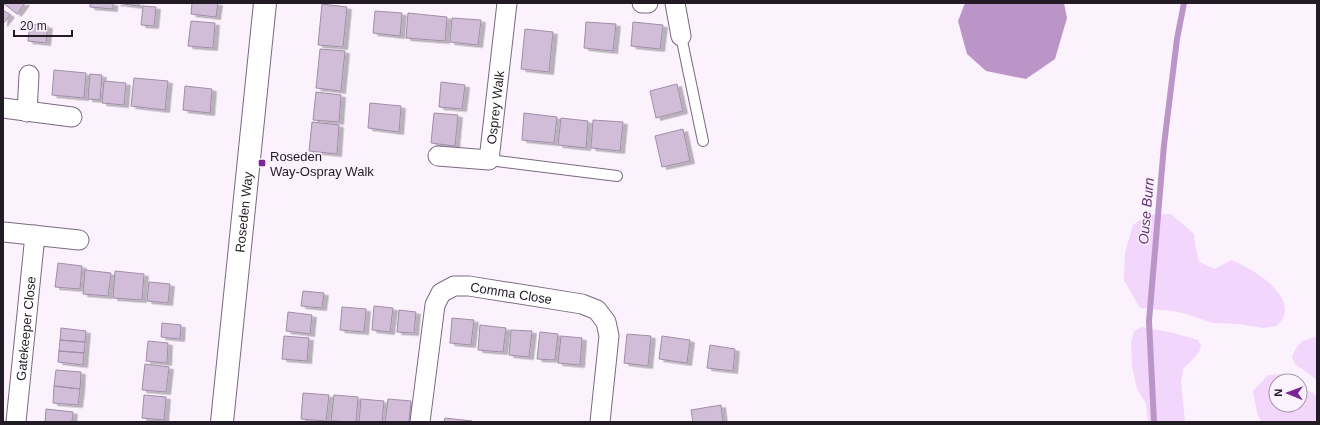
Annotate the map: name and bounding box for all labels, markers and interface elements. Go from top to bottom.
scale bar [14,12,72,38]
text: 20 m [20,19,47,33]
street label: Osprey Walk [483,69,507,145]
place label: Roseden Way-Ospray Walk [270,149,374,179]
marker: Roseden Way-Ospray Walk [257,158,267,168]
street label: Roseden Way [232,170,255,253]
water label: Ouse Burn [1135,177,1157,245]
street label: Gatekeeper Close [13,276,38,381]
street label: Comma Close [469,279,553,307]
north arrow [1268,373,1308,413]
text: N [1272,389,1284,397]

